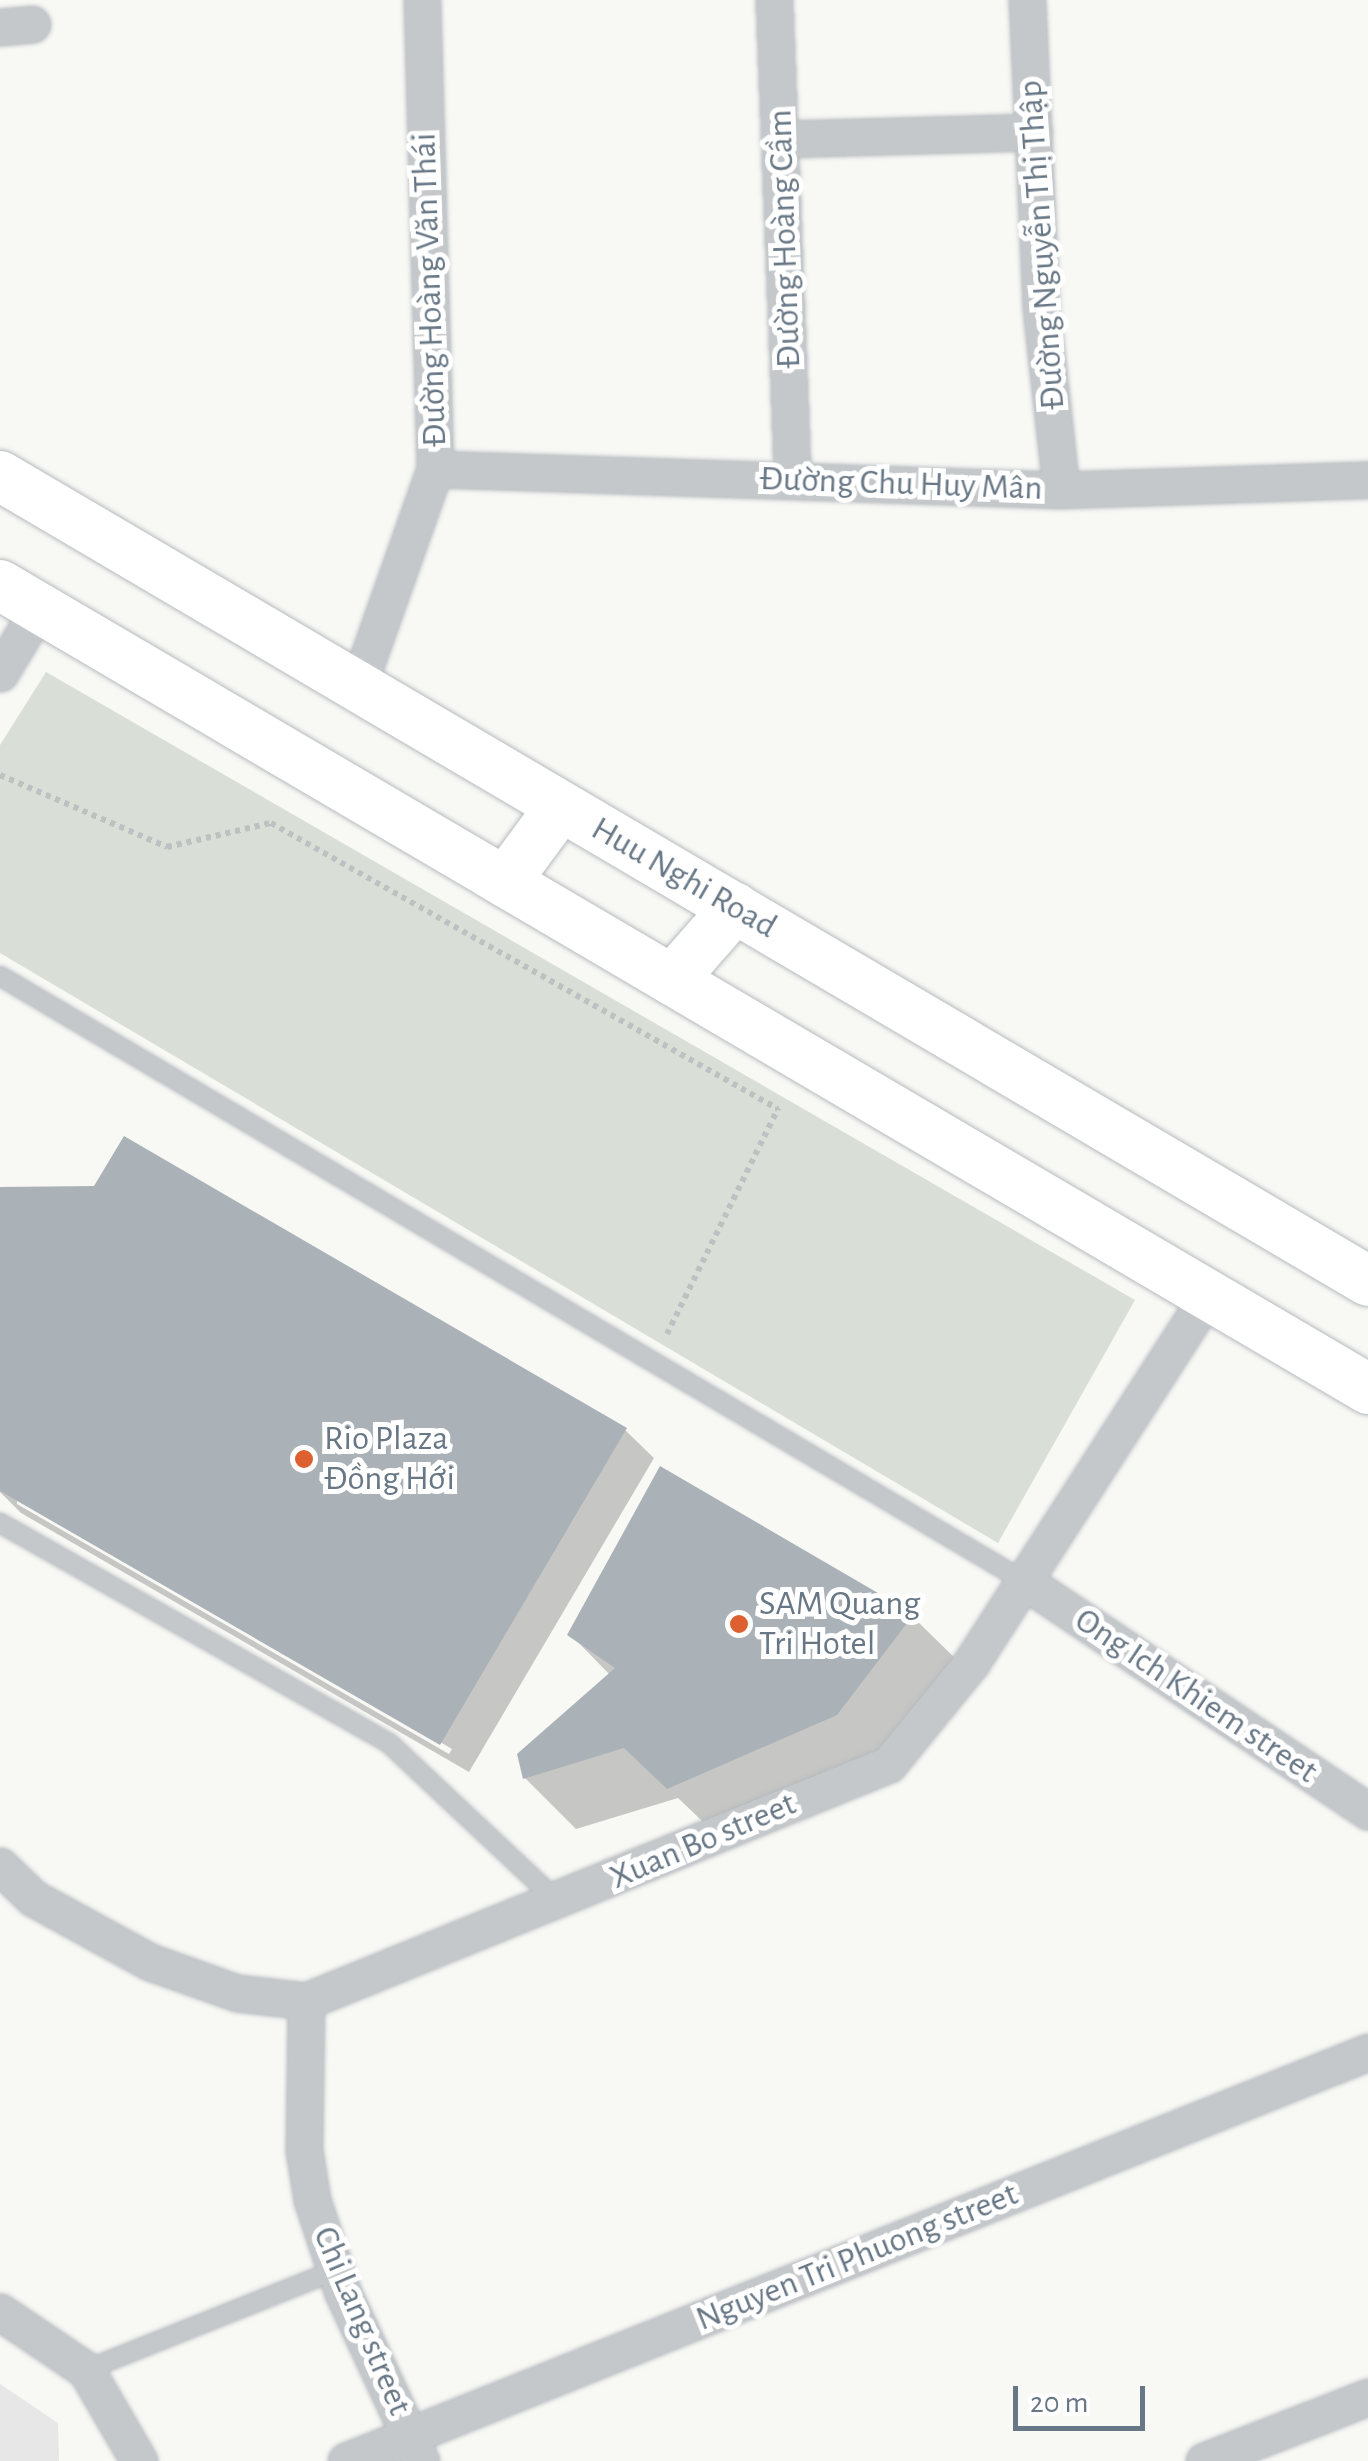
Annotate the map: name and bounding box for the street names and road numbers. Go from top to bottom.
street label: Đường Nguyễn Thị Thập [1010,79,1074,411]
street label: Đường Hoàng Cầm [759,109,811,369]
street label: Đường Hoàng Văn Thái [404,132,456,448]
street label: Đường Chu Huy Mân [759,458,1043,510]
street label: Huu Nghi Road [584,808,784,948]
street label: Ong Ich Khiem street [1067,1599,1325,1793]
street label: Xuan Bo street [604,1783,802,1899]
street label: Nguyen Tri Phuong street [690,2173,1024,2341]
street label: Chi Lang street [303,2220,421,2422]

